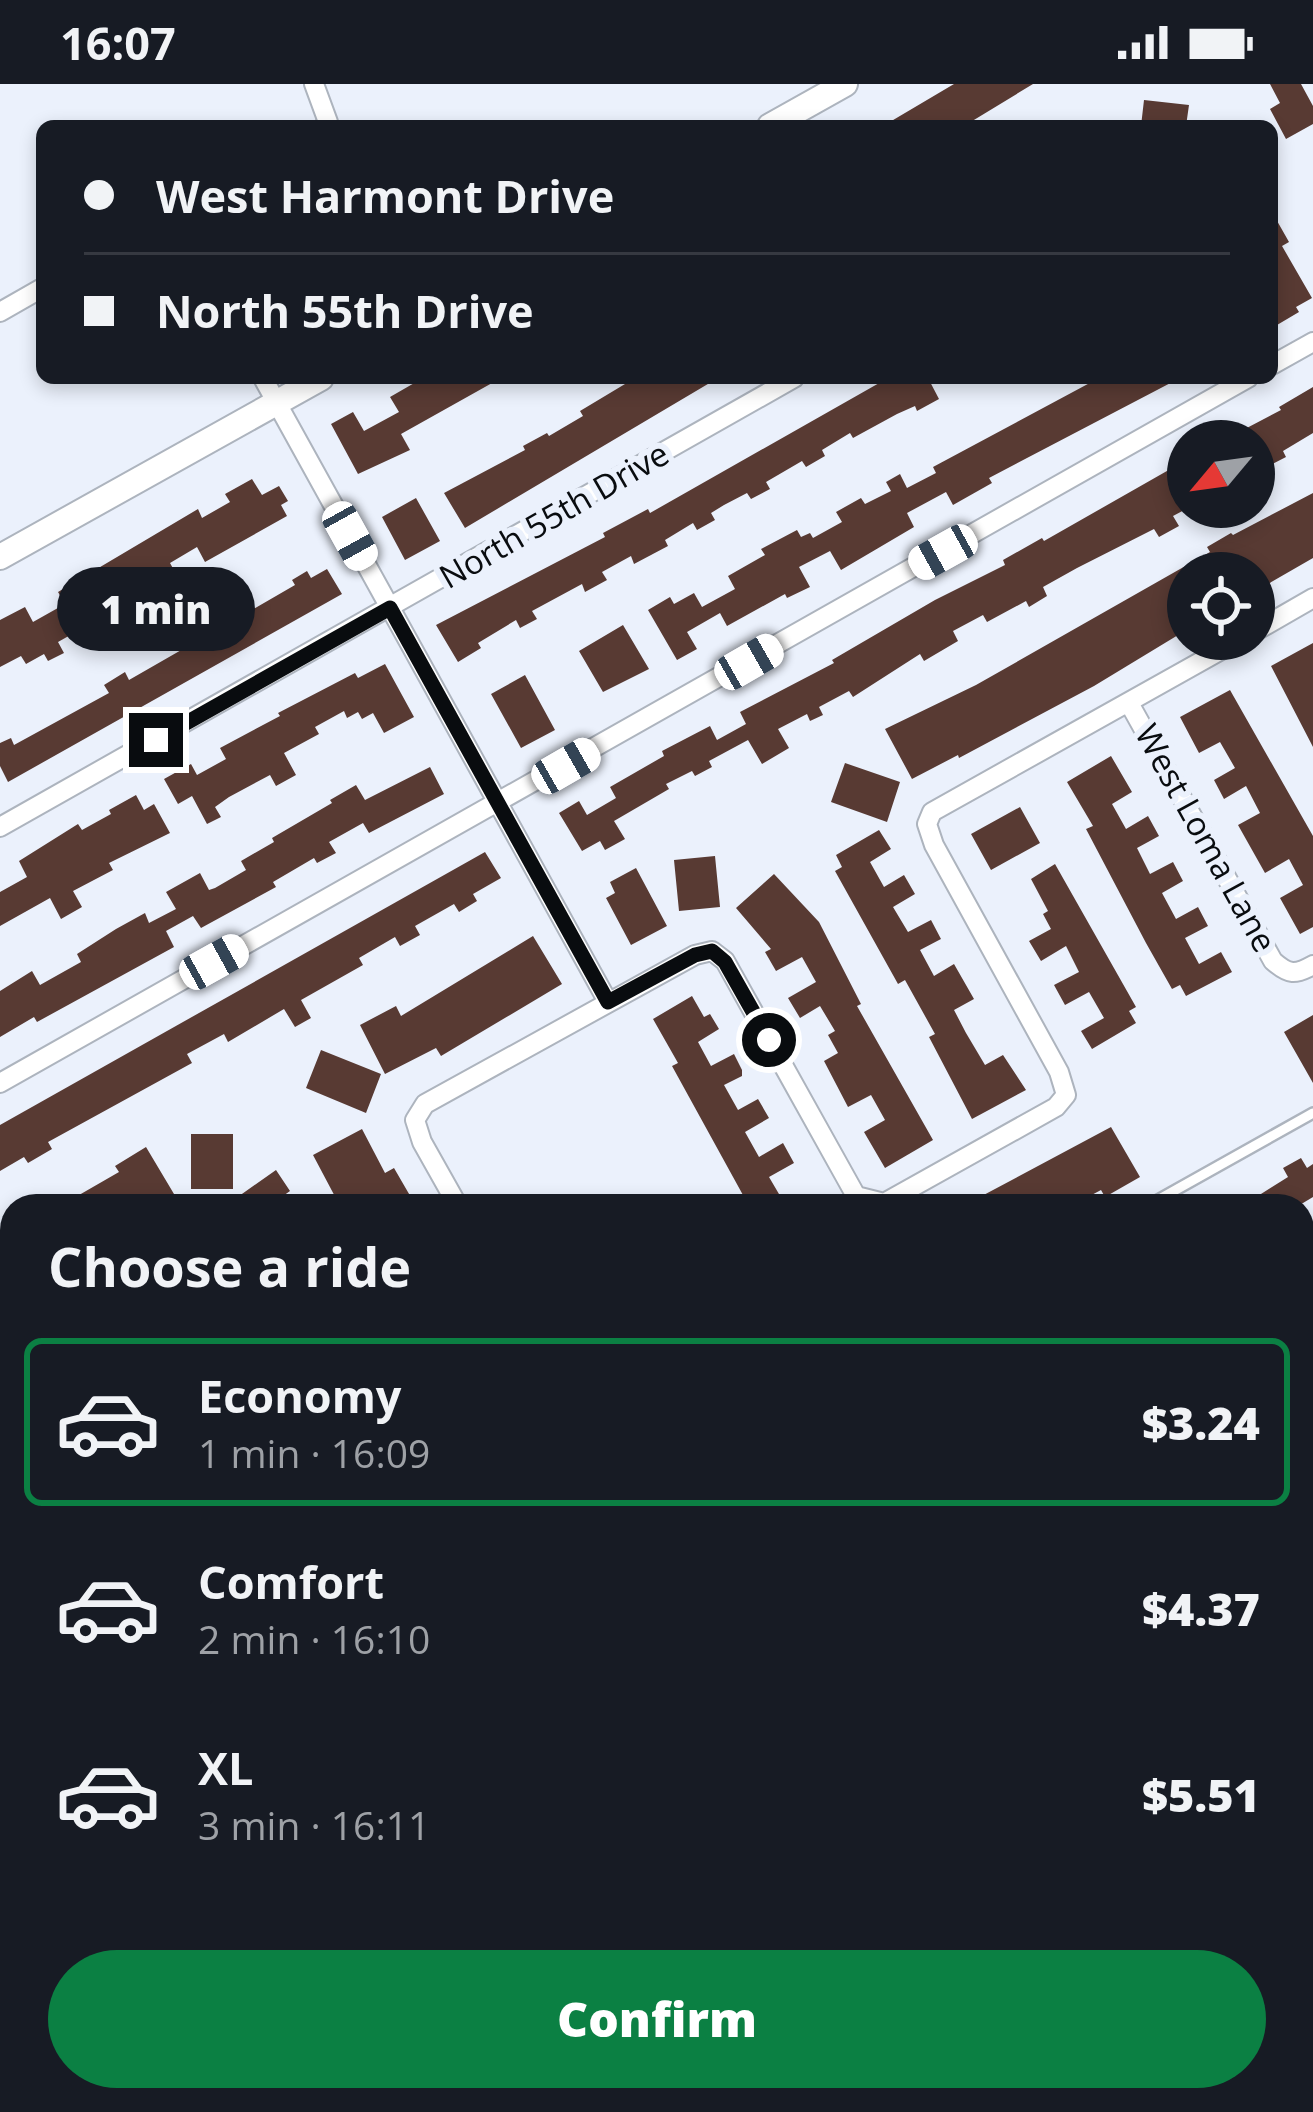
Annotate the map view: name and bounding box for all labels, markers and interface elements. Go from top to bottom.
text: 16:07 [60,12,176,73]
text: West Harmont Drive [156,165,614,226]
text: North 55th Drive [156,280,534,341]
north arrow [1167,420,1275,528]
map controls [1167,420,1275,660]
street label: North 55th Drive [431,431,677,599]
car [317,496,383,576]
car [903,519,983,585]
button: locate [1167,552,1275,660]
callout: 1 min [57,566,255,650]
text: 1 min [101,582,211,635]
car [709,628,789,696]
route end [129,713,183,767]
street label: West Loma Lane [1125,716,1288,960]
car [526,732,606,800]
car [174,929,254,995]
route start [742,1013,796,1067]
text: Choose a ride [48,1229,411,1303]
text: Economy [198,1365,401,1426]
icon: car [54,1368,162,1476]
text: $3.24 [1142,1392,1260,1453]
text: 1 min · 16:09 [198,1426,430,1479]
text: Comfort [198,1551,384,1612]
icon: car [54,1554,162,1662]
text: $4.37 [1142,1578,1260,1639]
text: 2 min · 16:10 [198,1612,430,1665]
text: XL [198,1737,253,1798]
icon: car [54,1740,162,1848]
text: $5.51 [1142,1764,1260,1825]
text: 3 min · 16:11 [198,1798,430,1851]
button: Confirm [48,1950,1266,2088]

